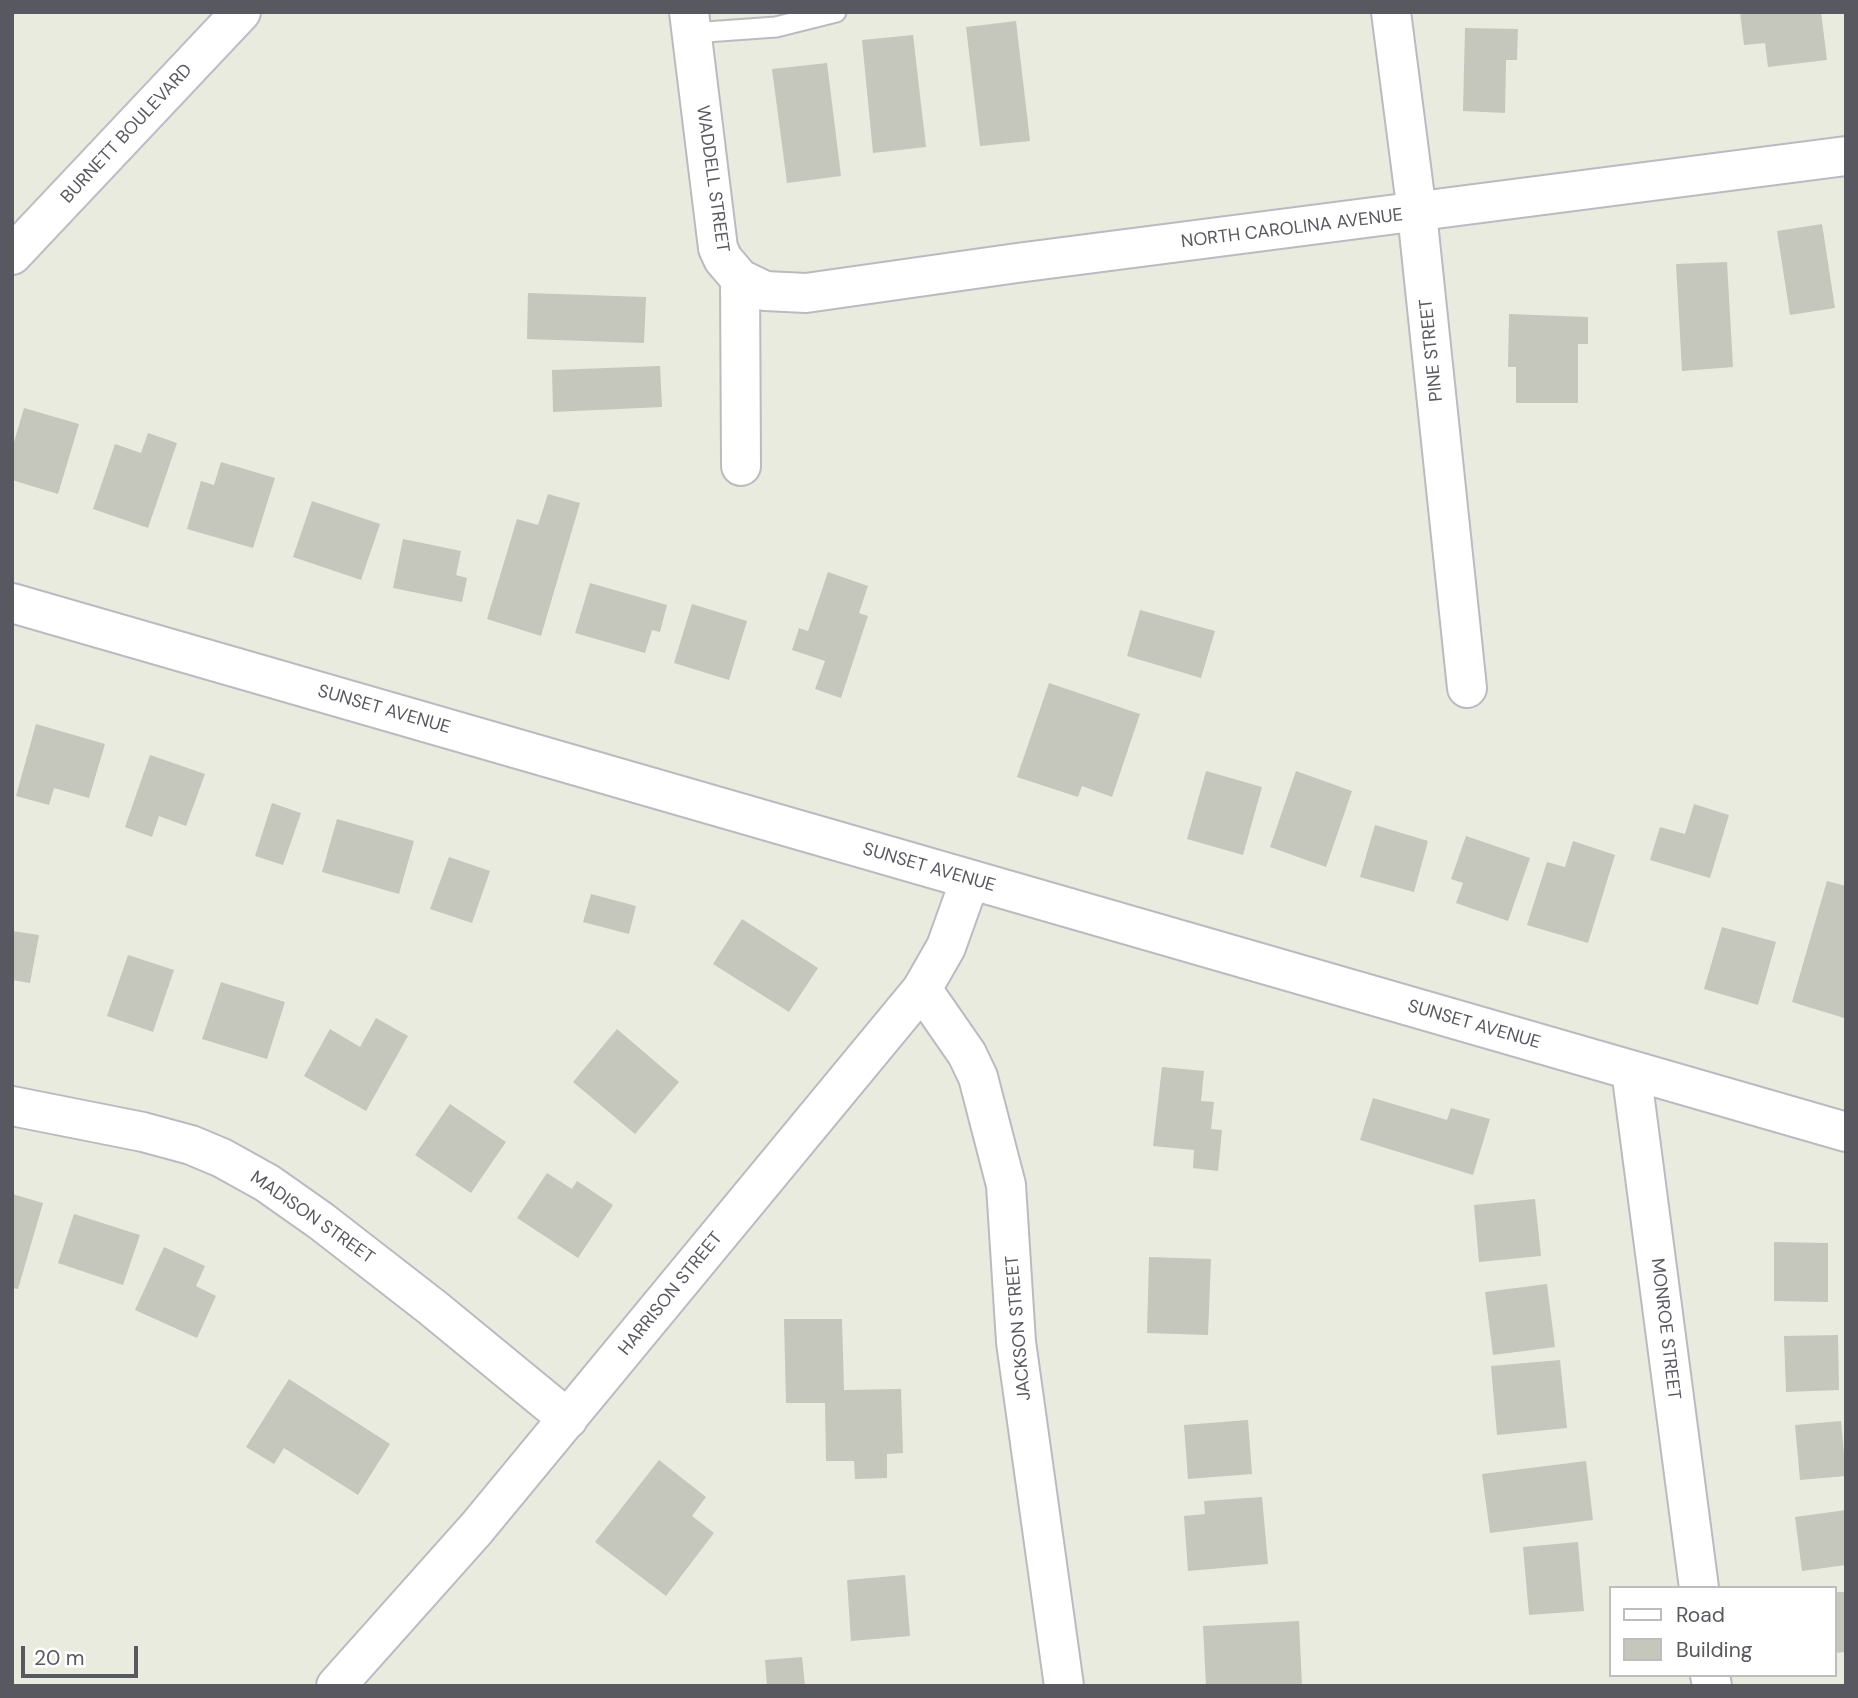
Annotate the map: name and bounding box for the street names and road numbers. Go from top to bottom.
street label: BURNETT BOULEVARD [57,60,197,208]
street label: WADDELL STREET [691,104,733,254]
street label: NORTH CAROLINA AVENUE [1180,205,1404,253]
street label: PINE STREET [1416,297,1448,403]
street label: SUNSET AVENUE [315,681,453,739]
street label: SUNSET AVENUE [860,839,998,897]
street label: SUNSET AVENUE [1405,996,1543,1054]
street label: MADISON STREET [246,1167,378,1269]
street label: HARRISON STREET [615,1228,727,1360]
street label: JACKSON STREET [1002,1254,1036,1402]
street label: MONROE STREET [1646,1257,1684,1401]

